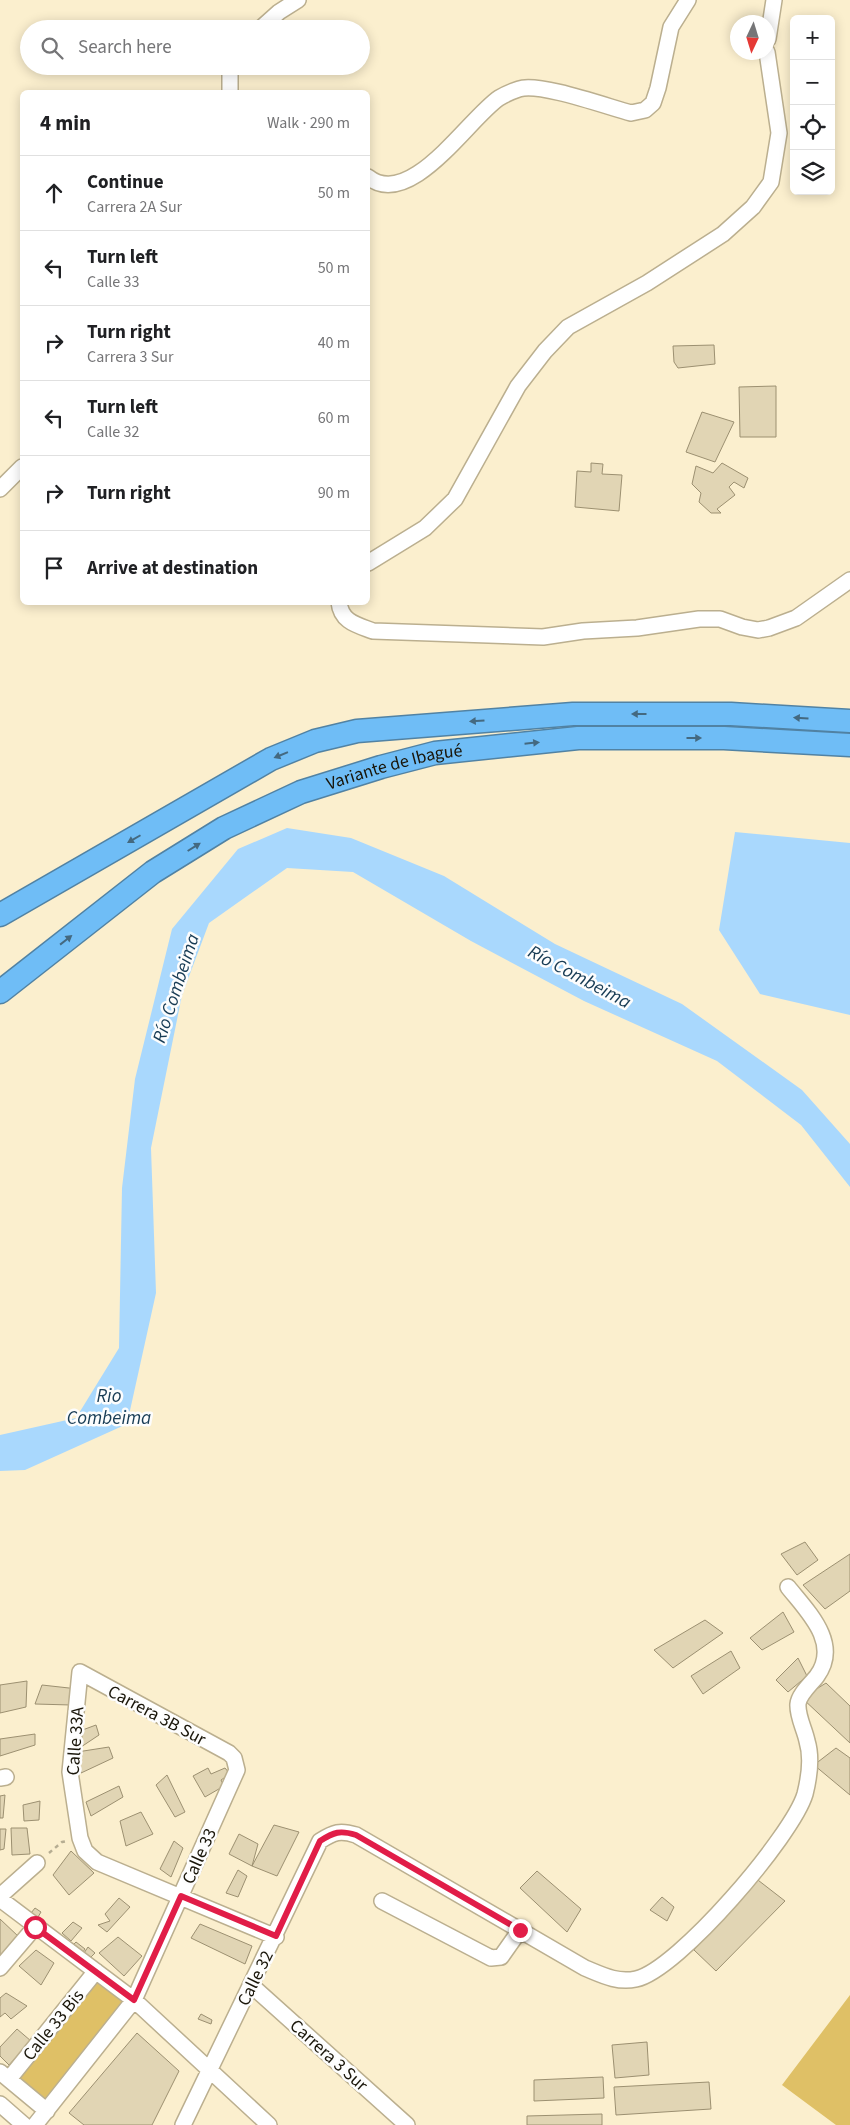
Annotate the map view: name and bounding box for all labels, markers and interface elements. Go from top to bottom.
north arrow [730,15,775,60]
map controls [790,15,835,195]
button: + [790,15,835,60]
search box [20,20,370,75]
icon: search [38,34,66,62]
text: Search here [78,34,172,61]
button: − [790,60,835,105]
button: locate [790,105,835,150]
text: 4 min [40,108,91,138]
text: Walk · 290 m [267,112,350,134]
button: layers [790,150,835,195]
text: Continue [87,169,164,196]
icon: ahead [40,179,68,207]
text: 50 m [318,182,350,204]
text: Carrera 2A Sur [87,196,182,218]
text: Turn left [87,244,158,271]
icon: left [40,254,68,282]
text: 50 m [318,257,350,279]
text: Calle 33 [87,271,139,293]
text: Turn right [87,319,171,346]
icon: right [40,329,68,357]
text: 40 m [318,332,350,354]
text: Carrera 3 Sur [87,346,173,368]
text: Turn left [87,394,158,421]
icon: left [40,404,68,432]
text: 60 m [318,407,350,429]
text: Calle 32 [87,421,139,443]
icon: right [40,479,68,507]
text: Turn right [87,480,171,507]
text: 90 m [318,482,350,504]
icon: arrive [40,554,68,582]
text: Arrive at destination [87,555,258,582]
one-way arrow [631,710,647,718]
one-way arrow [793,714,809,722]
one-way arrow [469,718,485,726]
one-way arrow [687,734,703,742]
street label: Variante de Ibagué [323,738,464,796]
one-way arrow [524,739,540,747]
one-way arrow [273,751,288,759]
one-way arrow [127,834,141,843]
one-way arrow [188,842,201,851]
water label: Río Combeima [146,930,207,1046]
one-way arrow [59,934,72,945]
water label: Río Combeima [523,939,636,1016]
water label: Rio Combeima [67,1383,151,1432]
street label: Carrera 3B Sur [103,1679,211,1752]
street label: Calle 33A [61,1706,90,1776]
street label: Calle 33 [176,1824,223,1888]
route start [24,1916,47,1939]
route end [509,1919,532,1942]
street label: Calle 32 [231,1946,280,2010]
street label: Calle 33 Bis [17,1984,90,2066]
street label: Carrera 3 Sur [284,2014,374,2098]

